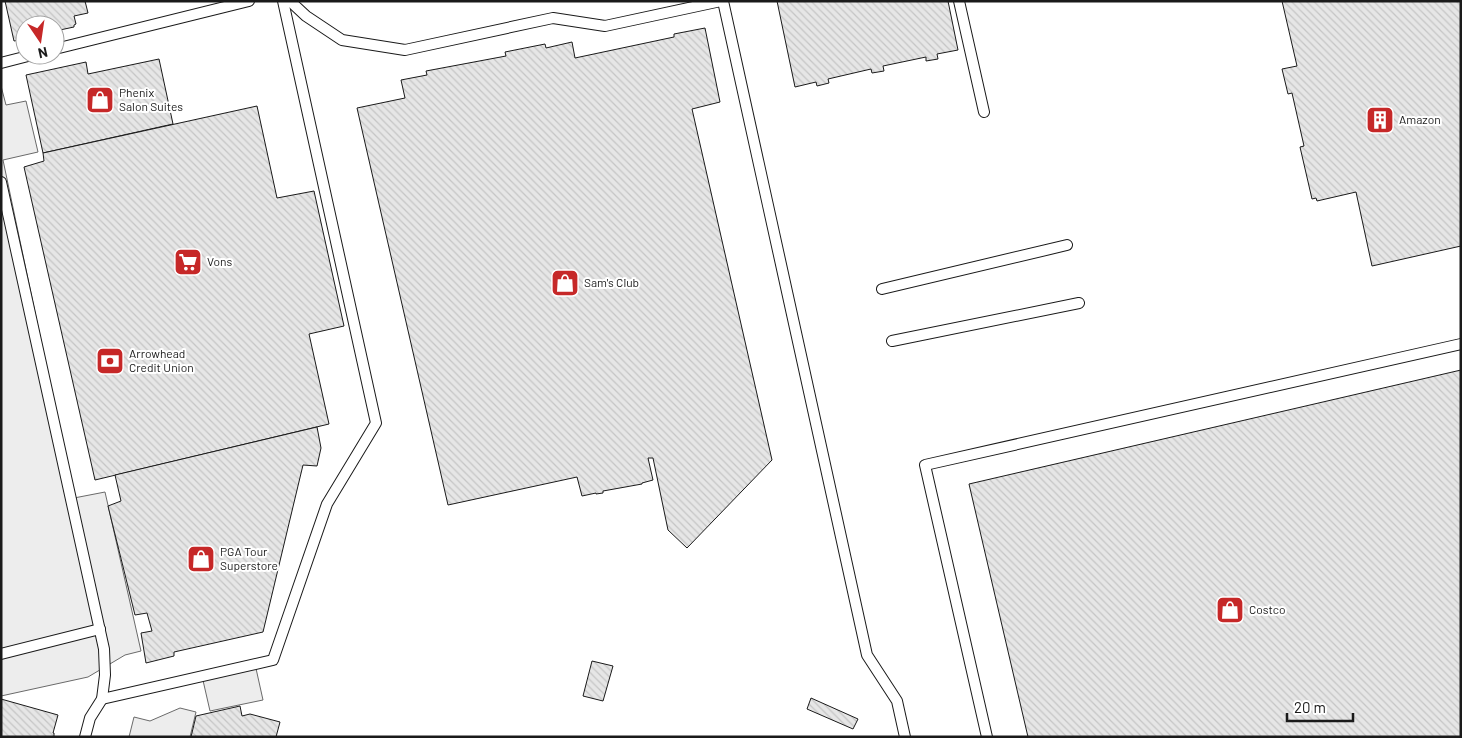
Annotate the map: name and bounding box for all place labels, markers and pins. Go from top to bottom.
shop icon: Phenix Salon Suites [85,85,115,115]
place label: Phenix Salon Suites [119,85,183,113]
building icon: Amazon [1365,105,1395,135]
place label: Amazon [1399,112,1441,126]
supermarket icon: Vons [173,247,203,277]
place label: Vons [207,254,232,268]
shop icon: Sam's Club [550,268,580,298]
place label: Sam's Club [584,275,639,289]
bank icon: Arrowhead Credit Union [95,346,125,376]
place label: Arrowhead Credit Union [129,346,194,374]
shop icon: PGA Tour Superstore [186,544,216,574]
place label: PGA Tour Superstore [220,544,278,572]
shop icon: Costco [1215,595,1245,625]
place label: Costco [1249,602,1286,616]

